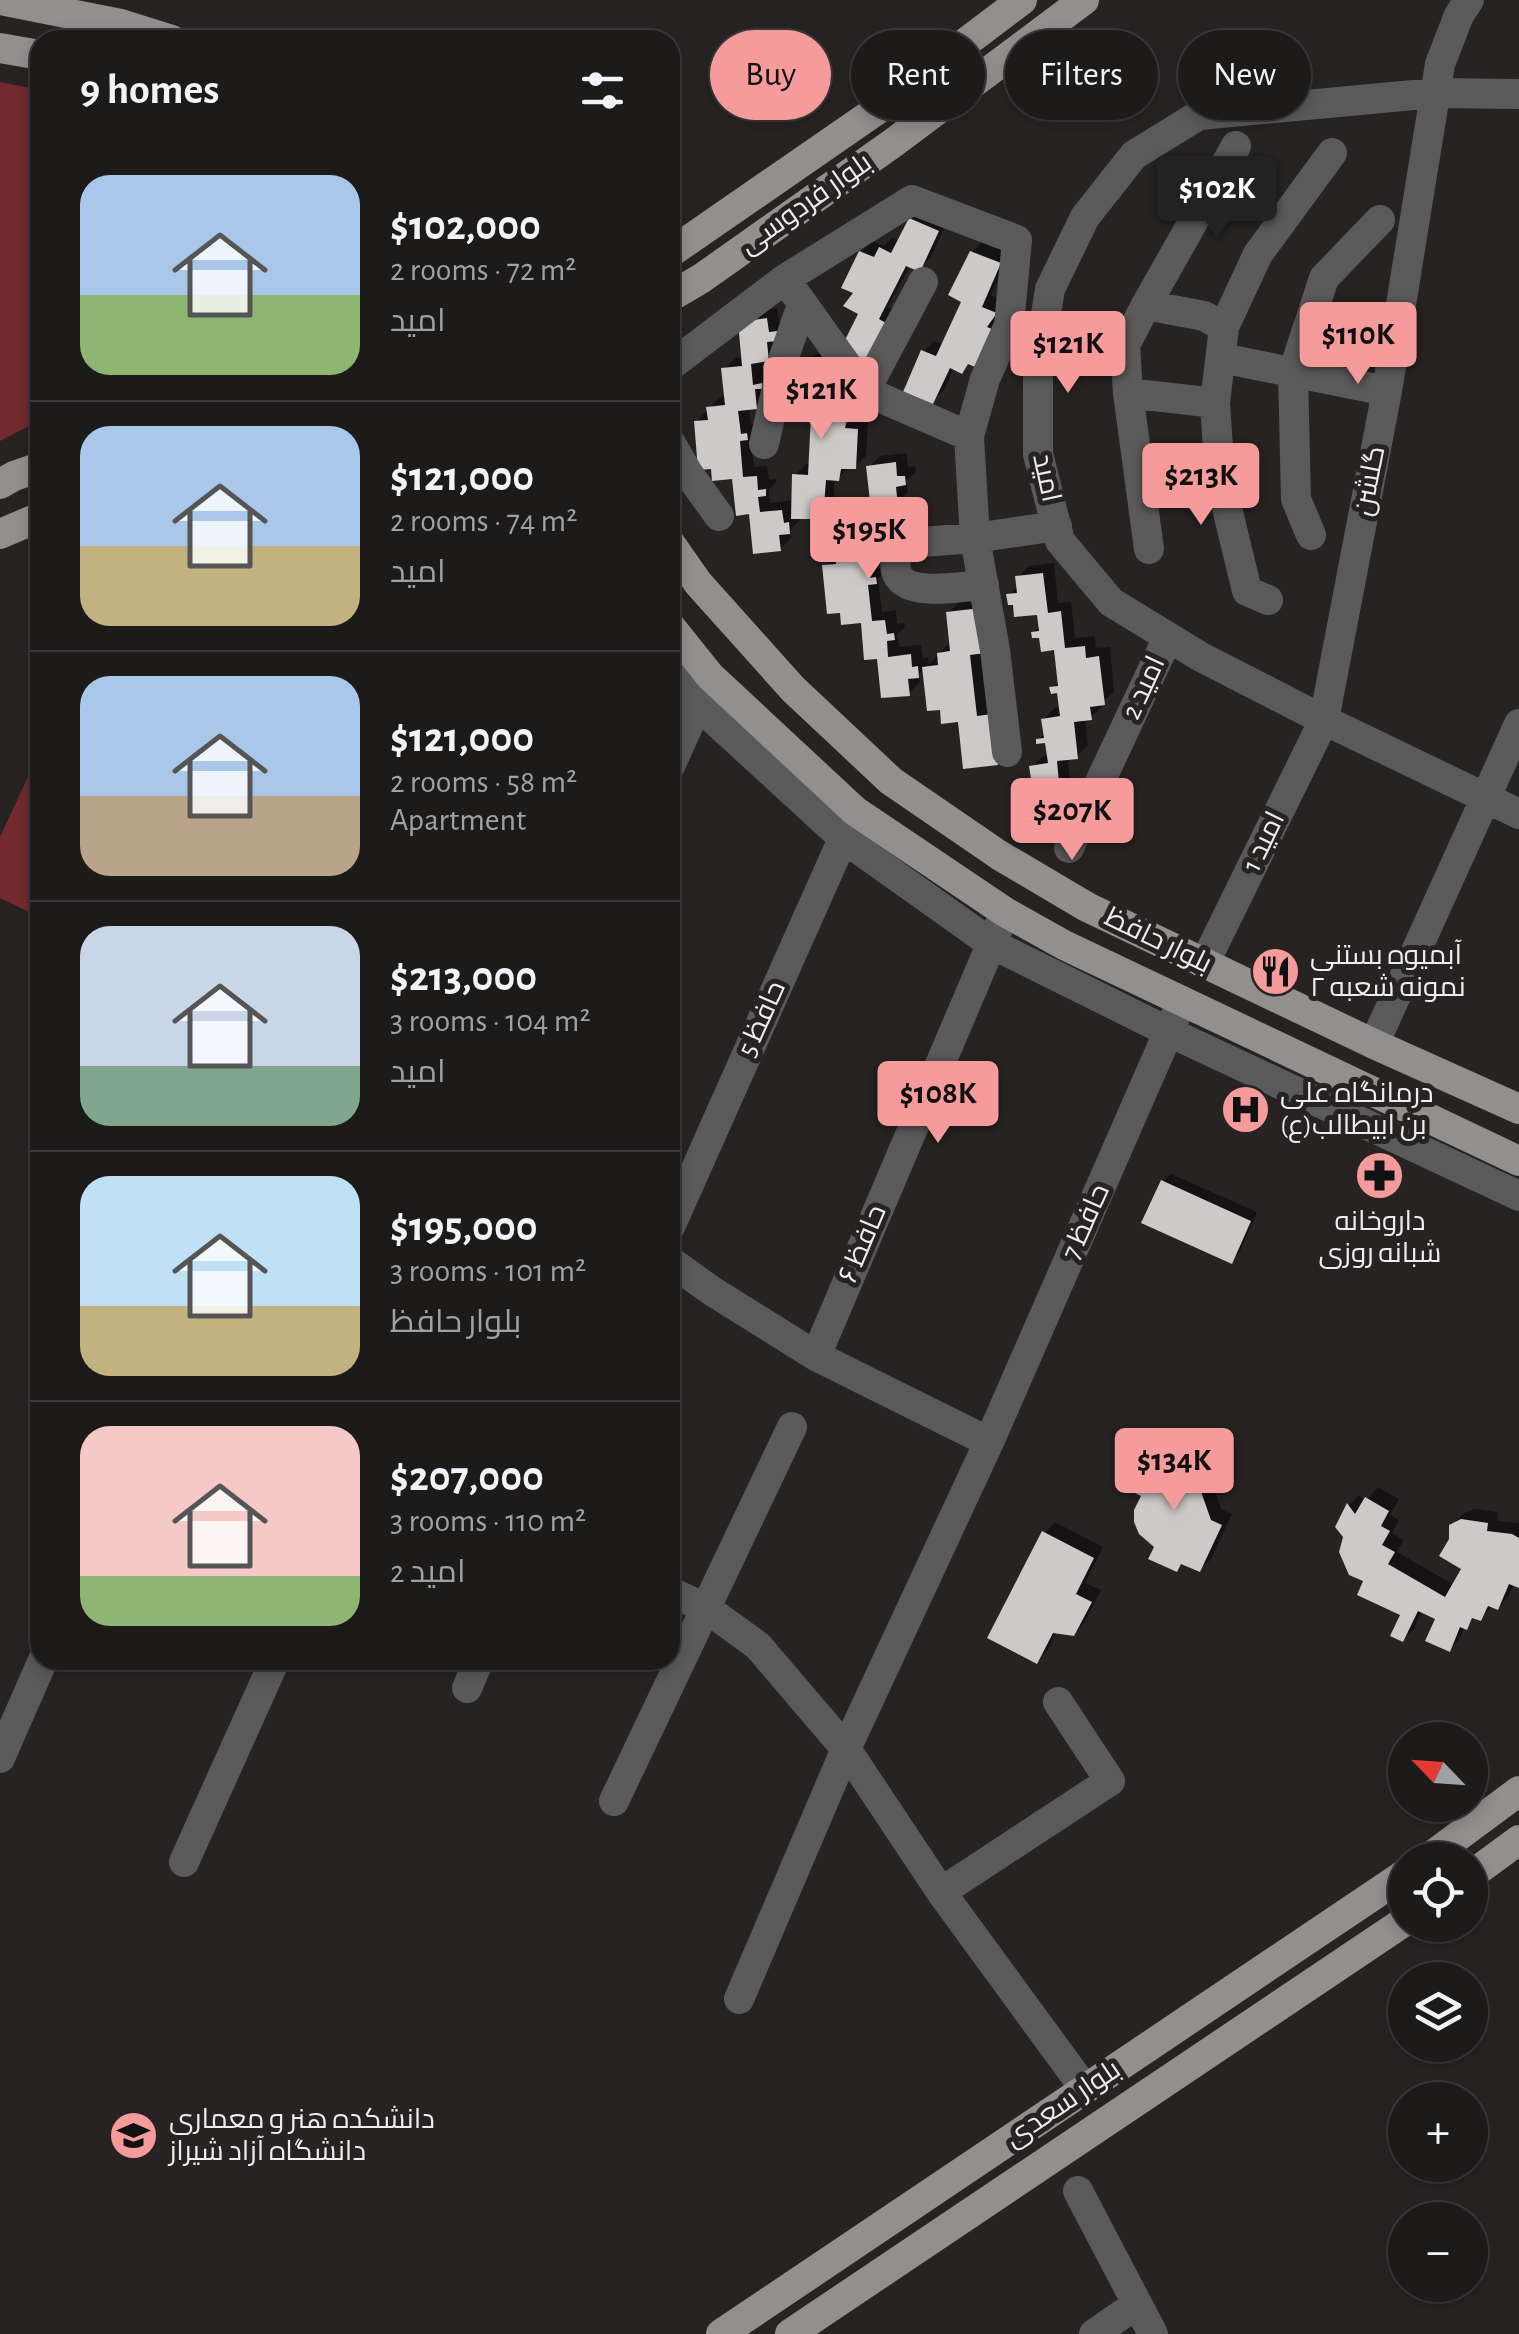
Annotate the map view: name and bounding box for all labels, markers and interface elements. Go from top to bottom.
chip: Buy [710,30,831,120]
chip: Rent [851,30,985,120]
chip: Filters [1005,30,1158,120]
chip: New [1178,30,1311,120]
icon: filters [575,63,630,118]
text: 9 homes [80,69,219,111]
street label: بلوار فردوسی [735,148,878,260]
pin: $102K [1147,156,1287,241]
text: $102K [1179,172,1255,204]
text: $102,000 [390,205,541,247]
icon: home [160,215,280,335]
text: 2 rooms · 72 m² [390,254,577,286]
pin: $110K [1288,302,1428,387]
text: امید [390,305,446,337]
pin: $121K [998,311,1138,396]
text: $110K [1322,318,1394,350]
text: $121K [1032,327,1104,359]
pin: $121K [751,357,891,442]
text: $121K [785,373,857,405]
pin: $213K [1131,443,1271,528]
street label: گلشن [1349,443,1391,519]
street label: امید [1027,451,1065,505]
text: $121,000 [390,456,534,498]
text: $213K [1164,459,1238,491]
icon: home [160,466,280,586]
pin: $195K [799,497,939,582]
text: 2 rooms · 74 m² [390,505,577,537]
text: $195K [832,513,906,545]
text: امید [390,556,446,588]
street label: امید 2 [1117,652,1171,724]
icon: home [160,716,280,836]
text: $121,000 [390,717,534,759]
text: 2 rooms · 58 m² [390,766,577,798]
pin: $207K [1002,778,1142,863]
text: $207K [1033,794,1111,826]
text: Apartment [390,804,526,836]
street label: امید 1 [1238,808,1290,876]
street label: بلوار حافظ [1100,903,1216,979]
place label: آبمیوه بستنی نمونه شعبه ۲ [1310,939,1466,1002]
restaurant icon: آبمیوه بستنی نمونه شعبه ۲ [1249,946,1301,998]
text: $213,000 [390,956,537,998]
icon: home [160,966,280,1086]
street label: حافظ 5 [733,977,791,1061]
text: 3 rooms · 104 m² [390,1005,591,1037]
text: امید [390,1056,446,1088]
pin: $108K [868,1061,1008,1146]
text: $108K [899,1077,977,1109]
place label: درمانگاه علی بن ابیطالب(ع) [1280,1080,1434,1143]
hospital icon: درمانگاه علی بن ابیطالب(ع) [1219,1084,1271,1136]
pharmacy icon: داروخانه شبانه روزی [1354,1149,1406,1201]
street label: حافظ 7 [1057,1180,1115,1264]
street label: حافظ ۶ [834,1201,892,1287]
text: $195,000 [390,1206,538,1248]
place label: داروخانه شبانه روزی [1318,1208,1442,1269]
icon: home [160,1216,280,1336]
text: 3 rooms · 101 m² [390,1255,586,1287]
text: بلوار حافظ [390,1306,521,1338]
pin: $134K [1104,1428,1244,1513]
text: $134K [1137,1444,1211,1476]
text: $207,000 [390,1456,544,1498]
icon: home [160,1466,280,1586]
text: 3 rooms · 110 m² [390,1505,586,1537]
text: امید 2 [390,1556,466,1588]
north arrow [1388,1722,1488,1822]
map controls [1388,1722,1488,2302]
button: locate [1388,1842,1488,1942]
button: layers [1388,1962,1488,2062]
street label: بلوار سعدی [1000,2055,1126,2154]
button: + [1388,2082,1488,2182]
place label: دانشکده هنر و معماری دانشگاه آزاد شیراز [167,2105,435,2166]
school or university icon: دانشکده هنر و معماری دانشگاه آزاد شیراز [108,2110,160,2162]
button: − [1388,2202,1488,2302]

